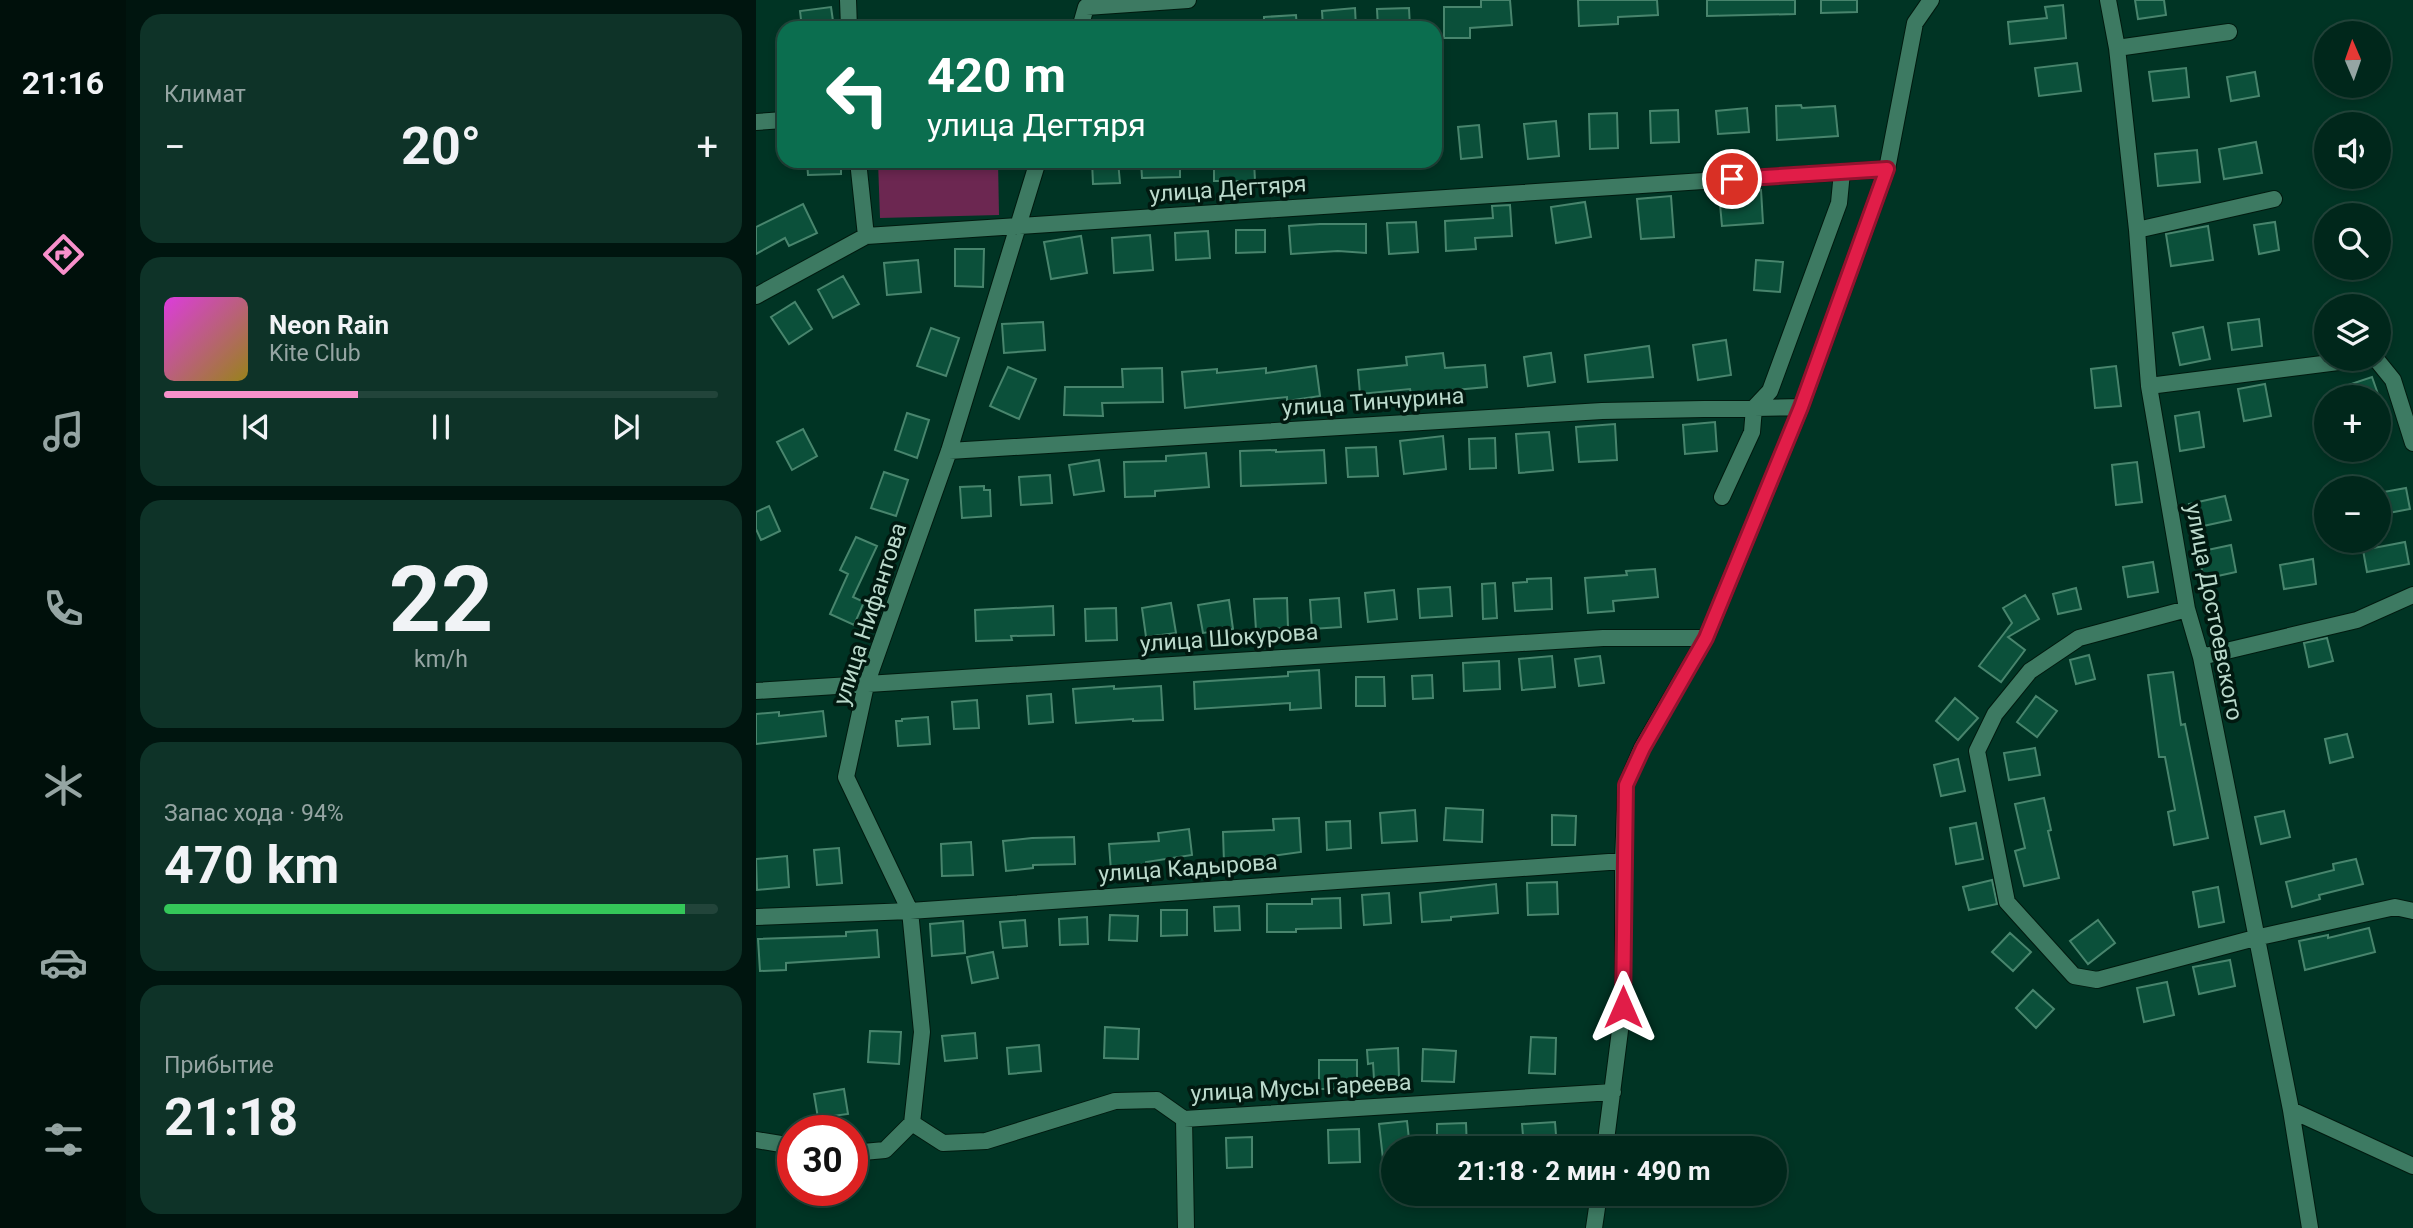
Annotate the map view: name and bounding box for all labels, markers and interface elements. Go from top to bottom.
north arrow [2314,21,2390,98]
map controls [2314,21,2391,553]
text: 420 m [927,47,1066,104]
icon: left [812,49,903,140]
text: 21:16 [22,64,104,102]
text: Климат [164,81,246,108]
text: улица Дегтяря [927,106,1146,144]
button: sound [2314,112,2391,189]
text: 20° [401,116,481,177]
text: − [164,125,186,169]
text: + [696,125,718,169]
pin [1702,149,1762,209]
icon: arrive [1713,160,1751,198]
street label: улица Дегтяря [1149,170,1307,208]
button: search [2314,203,2391,280]
icon: directions [39,230,88,279]
button: layers [2314,294,2391,371]
text: Neon Rain [269,310,389,340]
text: Kite Club [269,340,361,367]
street label: улица Тинчурина [1281,382,1465,422]
button: + [2314,385,2391,462]
icon: music [39,407,88,456]
icon: previous [237,408,275,446]
icon: pause [422,408,460,446]
icon: next [607,408,645,446]
button: − [2314,476,2391,553]
street label: улица Достоевского [2180,501,2248,723]
street label: улица Нифантова [828,519,912,709]
text: 22 [389,547,493,653]
icon: phone [39,584,88,633]
street label: улица Шокурова [1139,618,1319,658]
text: km/h [414,646,468,673]
icon: climate [39,761,88,810]
text: Запас хода · 94% [164,800,344,827]
text: 470 km [164,835,339,896]
street label: улица Кадырова [1097,848,1279,888]
icon: car [39,938,88,987]
position arrow [1586,970,1660,1044]
text: Прибытие [164,1052,274,1079]
street label: улица Мусы Гареева [1190,1069,1412,1107]
text: 21:18 [164,1087,298,1148]
icon: filters [39,1115,88,1164]
speed limit sign: 30 [777,1115,868,1206]
text: 21:18 · 2 мин · 490 m [1458,1156,1710,1186]

